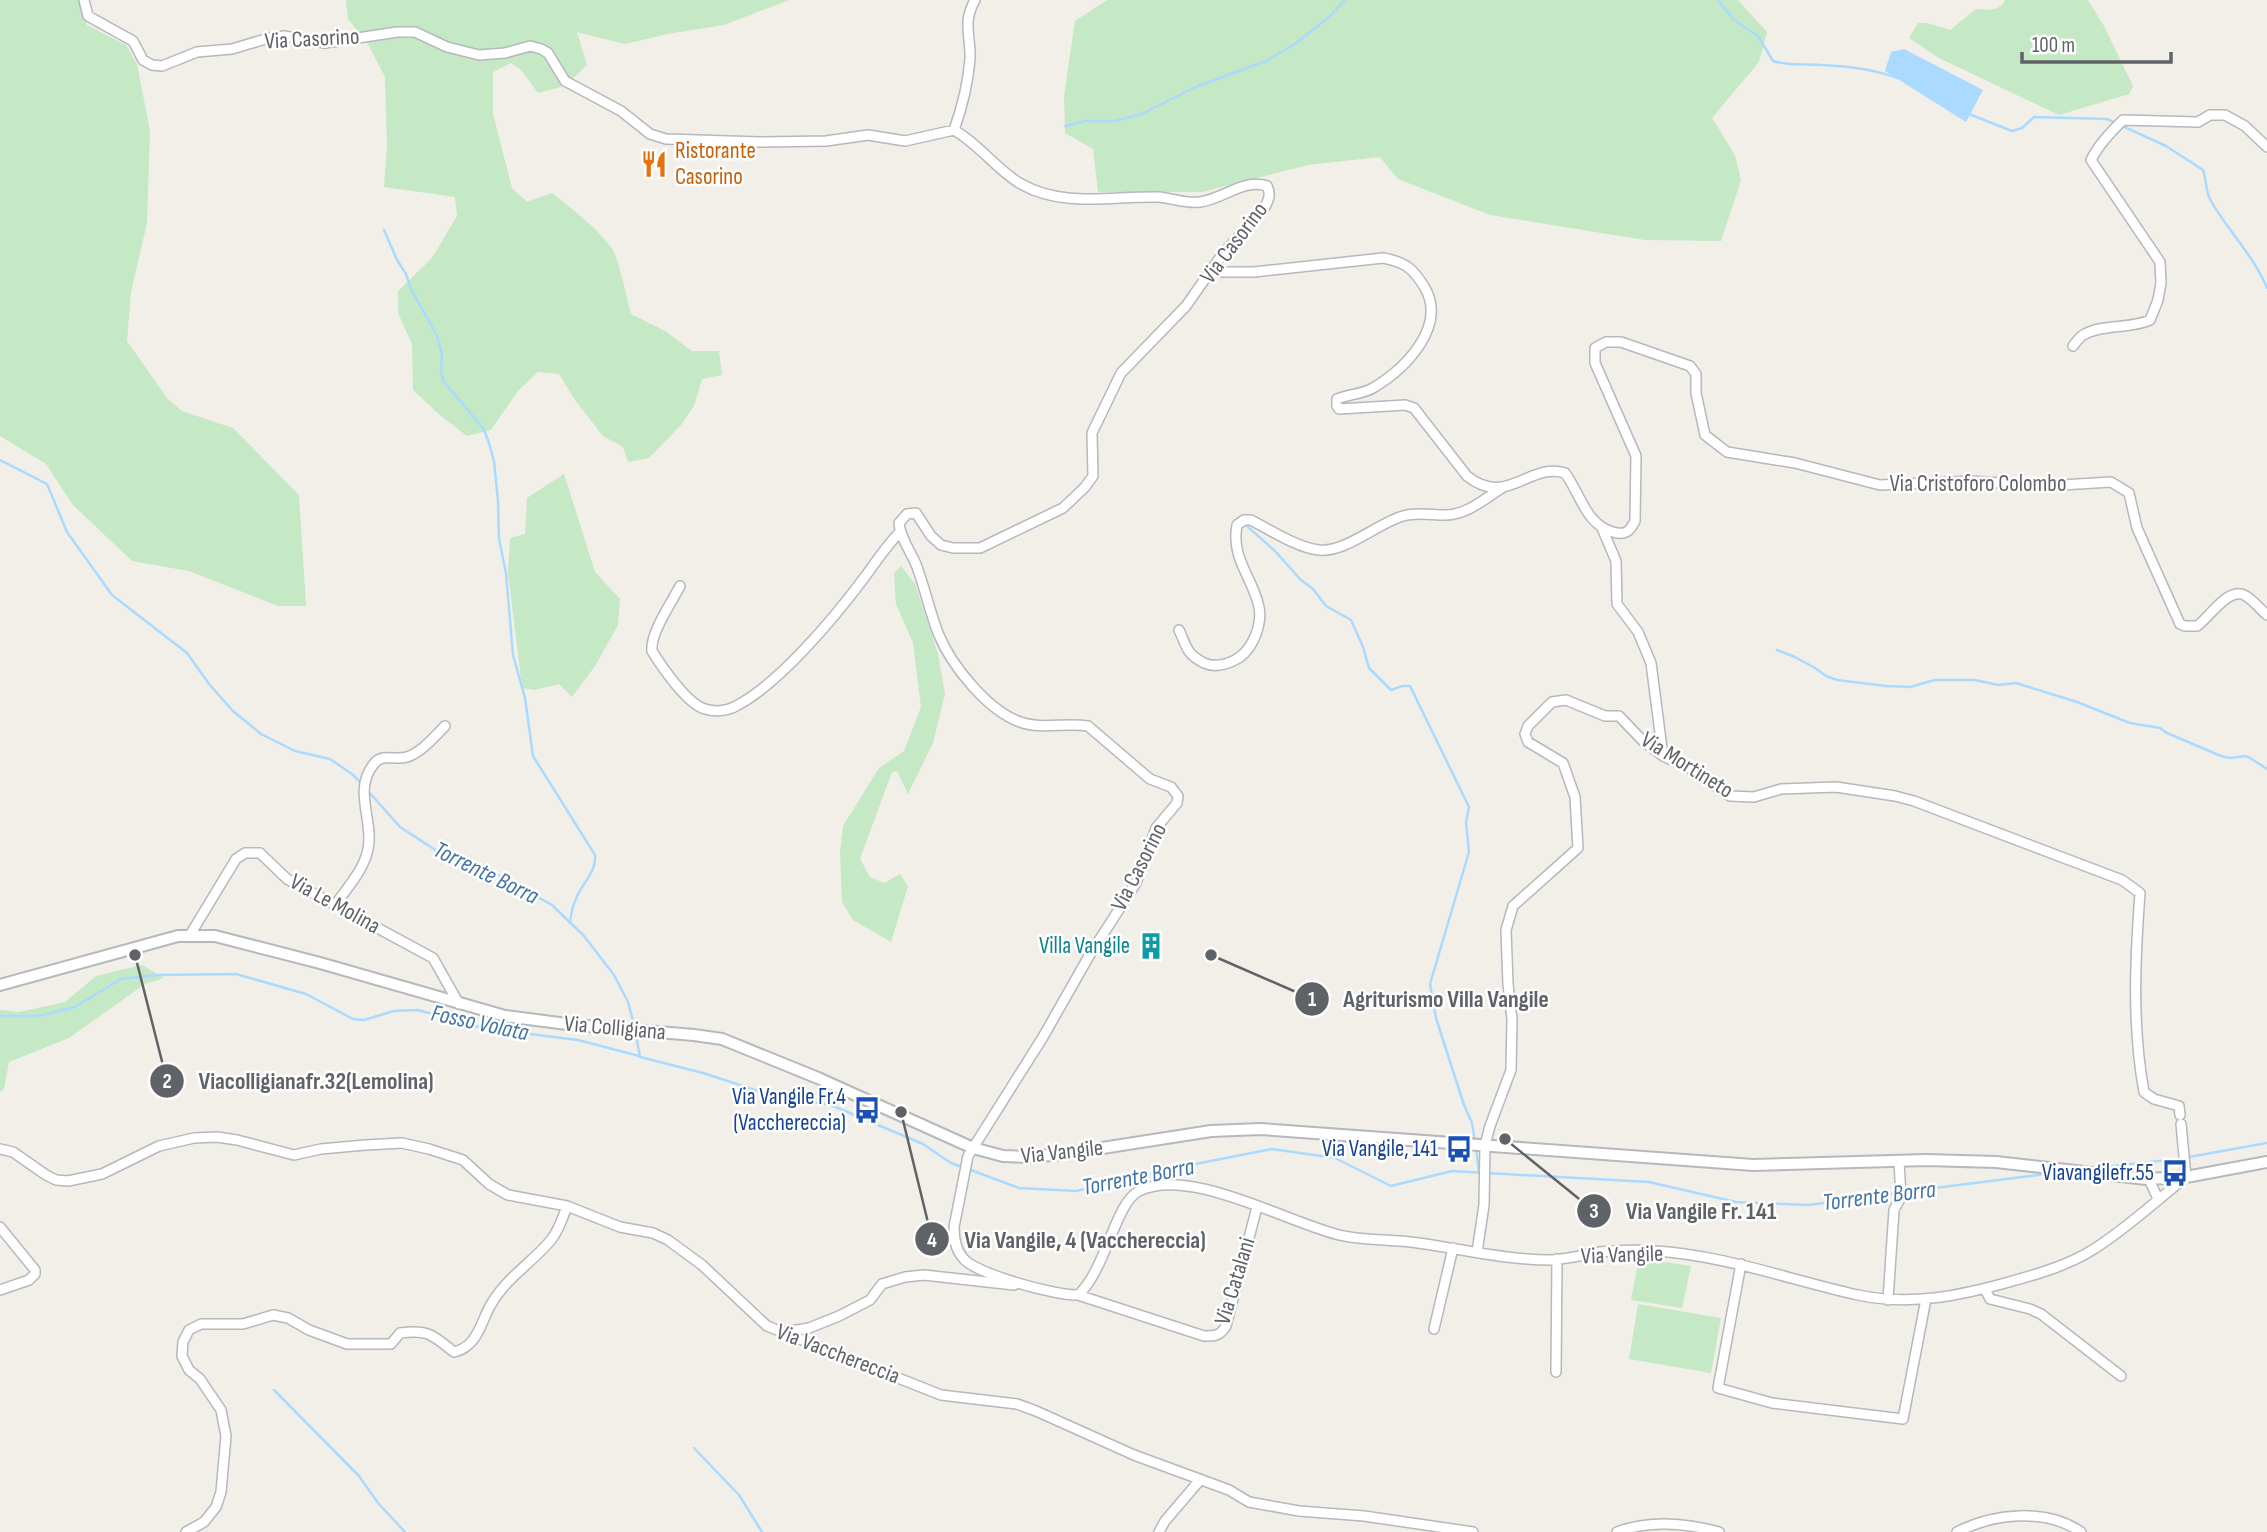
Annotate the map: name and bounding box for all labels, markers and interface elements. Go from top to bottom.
scale bar [2022,21,2171,65]
street label: Via Casorino [264,23,360,55]
text: 100 m [2032,33,2075,58]
place label: Ristorante Casorino [675,137,756,191]
restaurant icon: Ristorante Casorino [639,149,669,179]
street label: Via Casorino [1194,197,1274,289]
street label: Via Cristoforo Colombo [1890,470,2066,498]
street label: Via Mortineto [1636,726,1738,804]
street label: Via Casorino [1105,818,1173,916]
water label: Torrente Borra [429,835,544,911]
street label: Via Le Molina [285,868,385,940]
building icon: Villa Vangile [1136,931,1166,961]
place label: Villa Vangile [1039,932,1130,960]
callout: Agriturismo Villa Vangile [1294,976,1563,1021]
text: Agriturismo Villa Vangile [1342,985,1549,1014]
text: 1 [1308,987,1316,1012]
water label: Fosso Volata [429,999,532,1048]
street label: Via Colligiana [563,1010,667,1046]
callout: Viacolligianafr.32(Lemolina) [150,1058,448,1103]
text: Viacolligianafr.32(Lemolina) [198,1067,434,1096]
text: 2 [162,1069,172,1094]
place label: Via Vangile Fr.4 (Vacchereccia) [732,1083,846,1137]
bus stop icon: Via Vangile Fr.4 (Vacchereccia) [852,1095,882,1125]
street label: Via Vangile [1020,1134,1104,1170]
bus stop icon: Via Vangile, 141 [1444,1134,1474,1164]
place label: Via Vangile, 141 [1322,1135,1438,1163]
water label: Torrente Borra [1079,1152,1197,1202]
bus stop icon: Viavangilefr.55 [2160,1158,2190,1188]
place label: Viavangilefr.55 [2042,1159,2154,1187]
water label: Torrente Borra [1821,1175,1937,1217]
callout: Via Vangile Fr. 141 [1576,1188,1790,1233]
text: Via Vangile Fr. 141 [1626,1197,1777,1226]
text: 3 [1589,1199,1599,1224]
callout: Via Vangile, 4 (Vacchereccia) [915,1217,1219,1262]
text: Via Vangile, 4 (Vacchereccia) [964,1226,1206,1255]
text: 4 [927,1228,937,1253]
street label: Via Catalani [1208,1234,1262,1328]
street label: Via Vangile [1580,1240,1664,1270]
street label: Via Vacchereccia [772,1318,904,1390]

